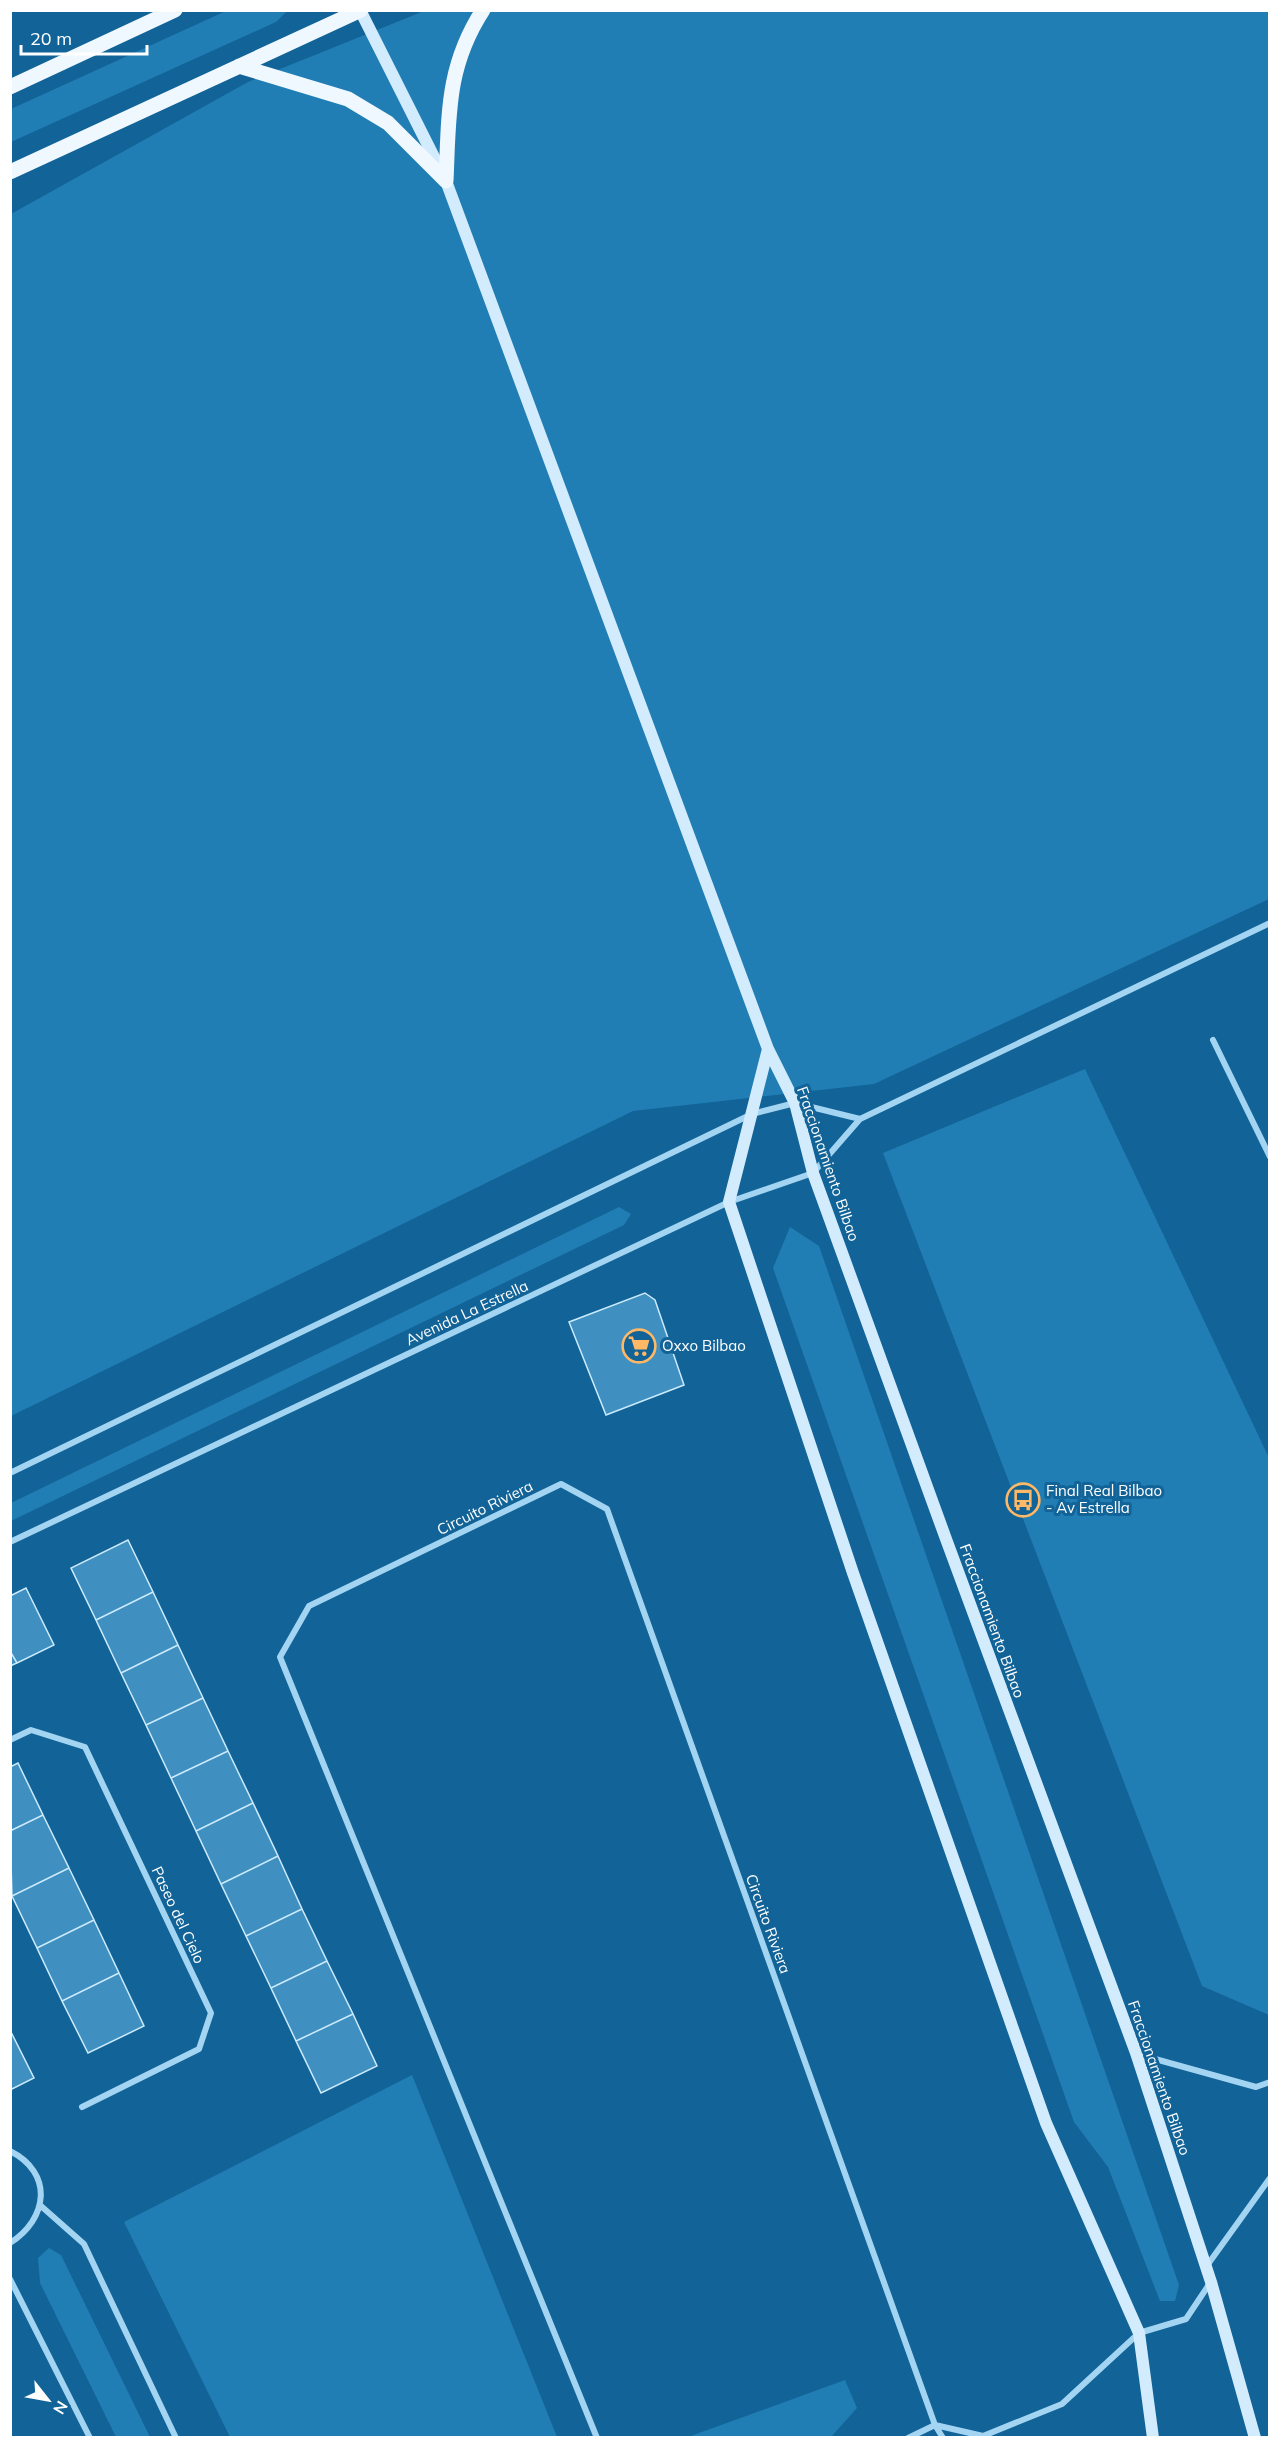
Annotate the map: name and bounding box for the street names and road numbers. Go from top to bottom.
street label: Fraccionamiento Bilbao [793,1084,864,1244]
street label: Avenida La Estrella [403,1276,531,1349]
street label: Circuito Riviera [434,1476,536,1539]
street label: Fraccionamiento Bilbao [956,1541,1029,1700]
street label: Paseo del Cielo [148,1863,209,1967]
street label: Circuito Riviera [742,1871,795,1976]
street label: Fraccionamiento Bilbao [1124,1998,1195,2158]

